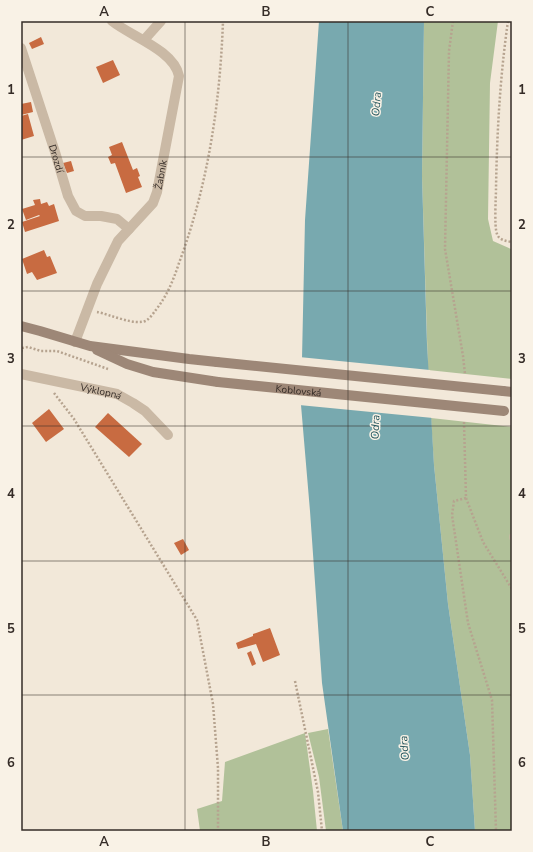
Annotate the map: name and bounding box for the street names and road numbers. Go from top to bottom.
street label: Drozdí [45,143,67,175]
street label: Žabník [152,158,171,191]
street label: Výklopná [78,380,124,403]
street label: Koblovská [275,382,322,400]

